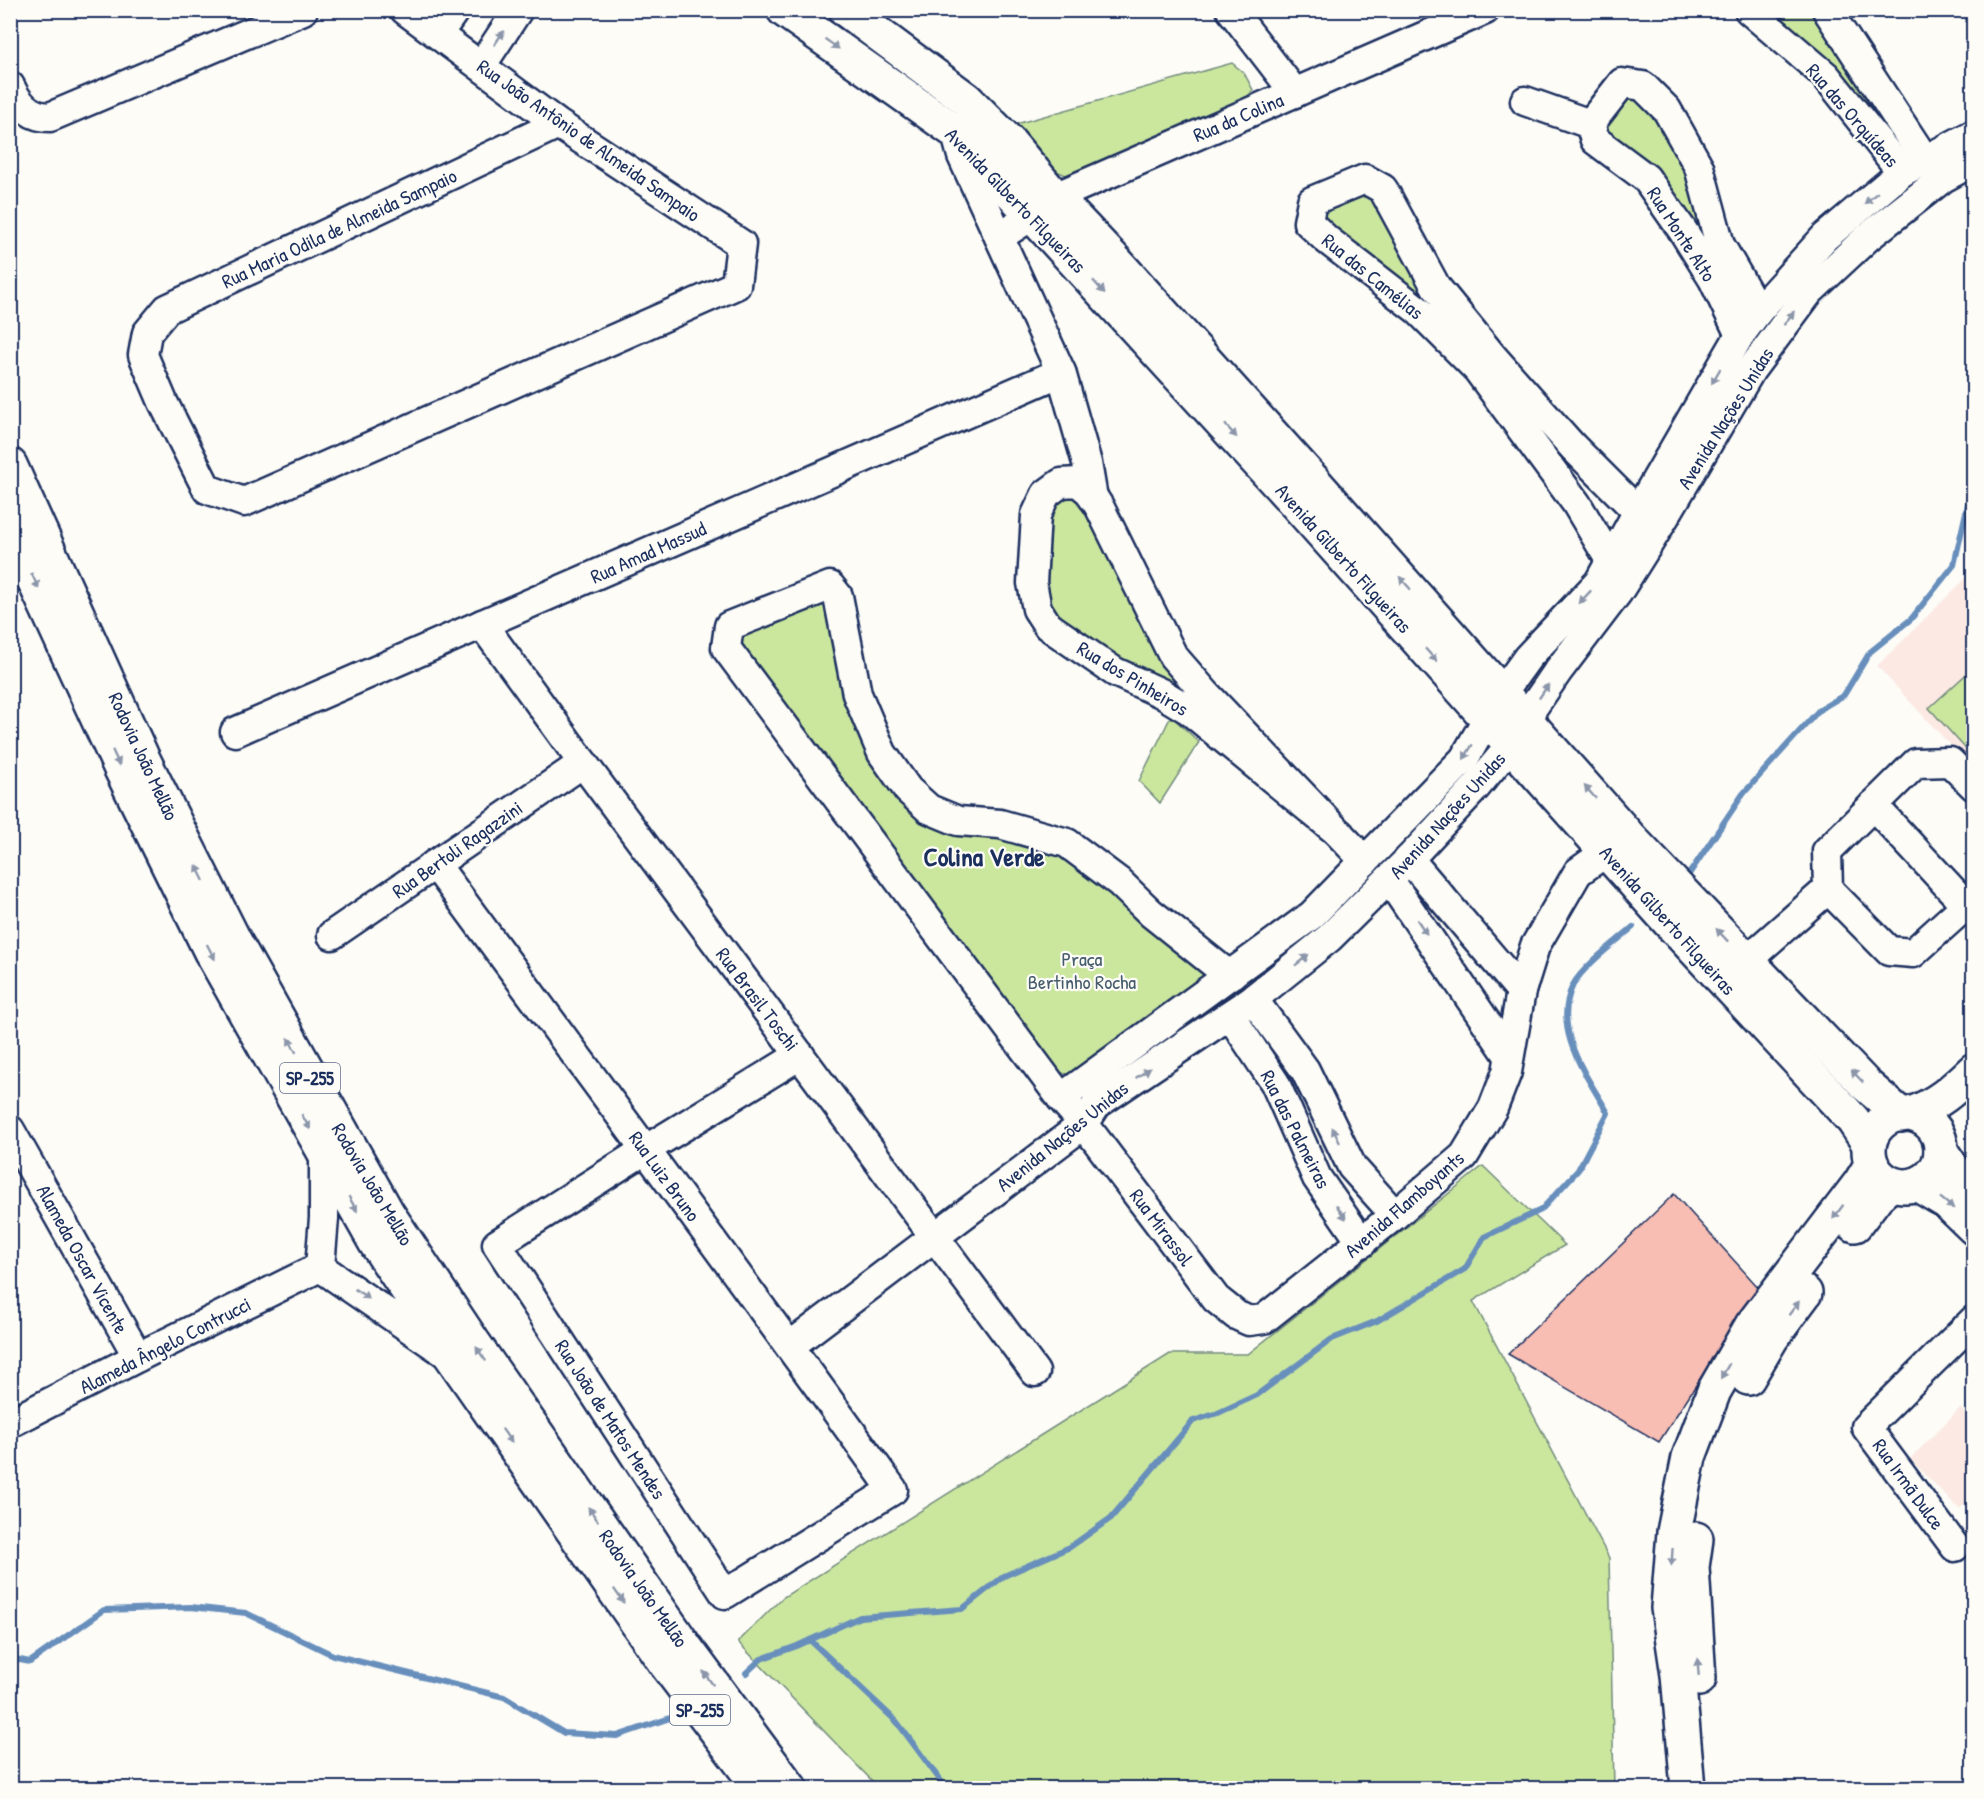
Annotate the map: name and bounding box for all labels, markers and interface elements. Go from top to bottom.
one-way arrow [493,30,504,46]
one-way arrow [824,38,840,50]
street label: Rua João Antônio de Almeida Sampaio [472,52,706,228]
street label: Rua das Orquídeas [1800,57,1906,173]
street label: Rua da Colina [1189,86,1287,148]
street label: Avenida Gilberto Filgueiras [940,121,1093,279]
street label: Rua Maria Odila de Almeida Sampaio [217,162,461,294]
street label: Rua Monte Alto [1641,181,1723,287]
one-way arrow [1863,192,1879,205]
street label: Rua das Camélias [1317,227,1430,325]
one-way arrow [1092,280,1106,295]
one-way arrow [1783,311,1795,327]
street label: Avenida Nações Unidas [1671,342,1780,494]
one-way arrow [1711,368,1722,384]
one-way arrow [1224,424,1238,439]
street label: Avenida Gilberto Filgueiras [1270,478,1419,639]
street label: Rua Amad Massud [586,514,710,590]
one-way arrow [30,572,39,589]
one-way arrow [1399,576,1412,591]
one-way arrow [1579,589,1592,604]
street label: Rua dos Pinheiros [1072,634,1194,722]
one-way arrow [1424,647,1437,662]
one-way arrow [1538,683,1549,700]
street label: Rodovia João Mellão [103,688,185,824]
one-way arrow [1463,744,1473,761]
street label: Avenida Nações Unidas [1383,746,1511,884]
one-way arrow [111,750,120,767]
one-way arrow [1584,785,1597,800]
street label: Rua Bertoli Ragazzini [386,794,528,904]
district label: Colina Verde [924,839,1045,874]
street label: Avenida Gilberto Filgueiras [1594,840,1743,1001]
one-way arrow [195,864,205,881]
one-way arrow [1416,919,1428,935]
one-way arrow [1715,928,1729,943]
street label: Rua Brasil Toschi [710,942,806,1056]
one-way arrow [206,943,216,961]
park label: Praça Bertinho Rocha [1028,945,1136,995]
one-way arrow [1294,953,1310,966]
one-way arrow [287,1036,297,1053]
road number: SP-255 [280,1063,340,1093]
street label: Rua das Palmeiras [1255,1065,1338,1193]
one-way arrow [1135,1068,1151,1079]
one-way arrow [1851,1069,1864,1084]
street label: Avenida Nações Unidas [991,1074,1134,1197]
one-way arrow [301,1114,311,1131]
street label: Rodovia João Mellão [326,1118,420,1250]
street label: Rua Luiz Bruno [623,1125,707,1227]
one-way arrow [1332,1127,1341,1144]
street label: Avenida Flamboyants [1339,1144,1470,1263]
street label: Alameda Oscar Vicente [31,1180,135,1339]
street label: Rua Mirassol [1124,1183,1200,1272]
one-way arrow [348,1196,358,1213]
one-way arrow [1939,1197,1955,1210]
one-way arrow [1335,1203,1346,1220]
one-way arrow [1832,1205,1844,1220]
one-way arrow [353,1288,369,1300]
street label: Alameda Ângelo Contrucci [75,1290,255,1400]
one-way arrow [1788,1300,1800,1316]
street label: Rua João de Matos Mendes [549,1334,673,1504]
one-way arrow [476,1346,487,1362]
one-way arrow [1720,1363,1731,1379]
one-way arrow [501,1428,513,1444]
street label: Rua Irmã Dulce [1867,1433,1951,1535]
one-way arrow [588,1506,599,1522]
street label: Rodovia João Mellão [593,1524,695,1652]
one-way arrow [1667,1548,1677,1567]
one-way arrow [613,1588,625,1604]
one-way arrow [1693,1658,1703,1677]
one-way arrow [702,1671,714,1686]
road number: SP-255 [670,1695,730,1725]

